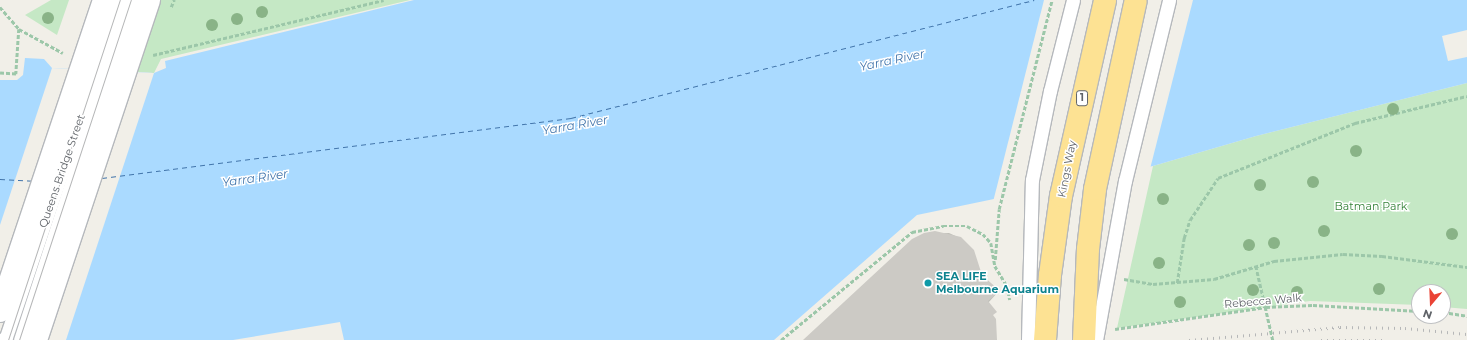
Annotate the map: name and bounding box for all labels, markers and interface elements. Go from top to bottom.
water label: Yarra River [858,46,926,74]
road number: 1 [1076,90,1088,106]
water label: Yarra River [541,112,609,138]
street label: Queens Bridge Street [36,113,88,229]
street label: Kings Way [1055,139,1079,199]
water label: Yarra River [221,166,289,190]
park label: Batman Park [1335,199,1407,213]
place label: SEA LIFE Melbourne Aquarium [936,270,1059,296]
marker: SEA LIFE Melbourne Aquarium [923,278,933,288]
north arrow [1411,284,1451,324]
street label: Rebecca Walk [1224,291,1302,311]
text: N [1421,306,1434,322]

